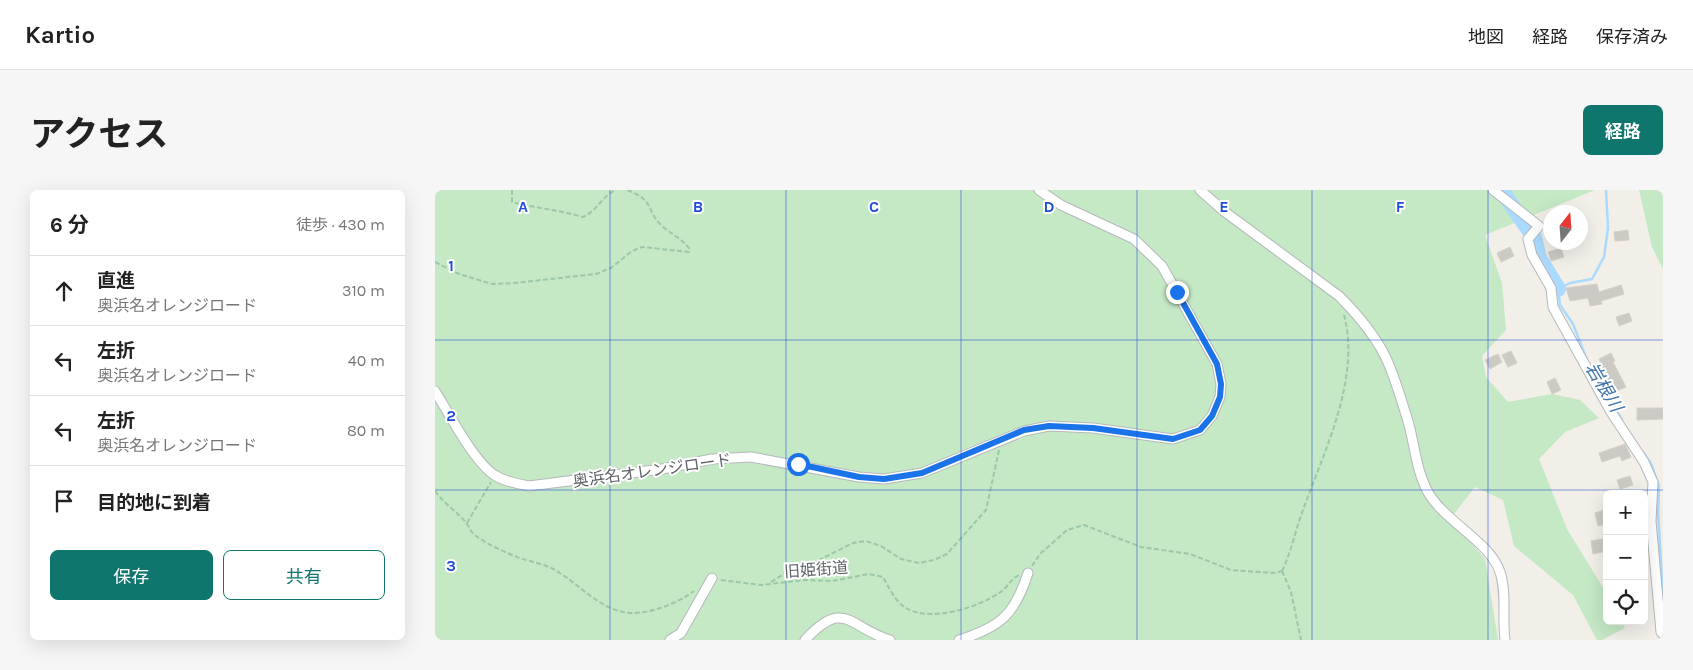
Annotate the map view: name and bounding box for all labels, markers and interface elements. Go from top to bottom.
text: Kartio [25,21,95,49]
text: 地図 [1468,26,1504,48]
text: 経路 [1532,26,1568,48]
text: 保存済み [1596,26,1668,48]
button: 経路 [1583,105,1663,155]
text: アクセス [30,114,168,155]
text: A [518,197,528,216]
text: B [693,197,703,216]
text: C [869,197,879,216]
text: D [1044,197,1055,216]
text: E [1219,197,1229,216]
text: F [1396,197,1405,216]
north arrow [1543,205,1588,250]
text: 6 分 [50,213,89,237]
text: 徒歩 · 430 m [296,215,385,234]
text: 1 [448,256,454,275]
text: 直進 [97,270,135,292]
icon: ahead [50,277,78,305]
text: 310 m [342,281,385,300]
route end [1166,281,1189,304]
text: 奥浜名オレンジロード [97,296,257,315]
text: 左折 [97,340,135,362]
icon: left [50,347,78,375]
text: 40 m [348,351,385,370]
water label: 岩根川 [1581,358,1628,418]
text: 奥浜名オレンジロード [97,366,257,385]
text: 2 [446,406,456,425]
text: 左折 [97,410,135,432]
icon: left [50,417,78,445]
text: 80 m [347,421,385,440]
text: 奥浜名オレンジロード [97,436,257,455]
street label: 奥浜名オレンジロード [572,450,733,491]
route start [787,453,810,476]
icon: arrive [50,487,78,515]
map controls [1603,490,1648,625]
button: + [1603,490,1648,535]
text: 目的地に到着 [97,492,211,514]
button: − [1603,535,1648,580]
button: 保存 [50,550,213,600]
button: 共有 [223,550,385,600]
text: 3 [446,556,456,575]
street label: 旧姫街道 [783,558,849,581]
button: locate [1603,580,1648,625]

